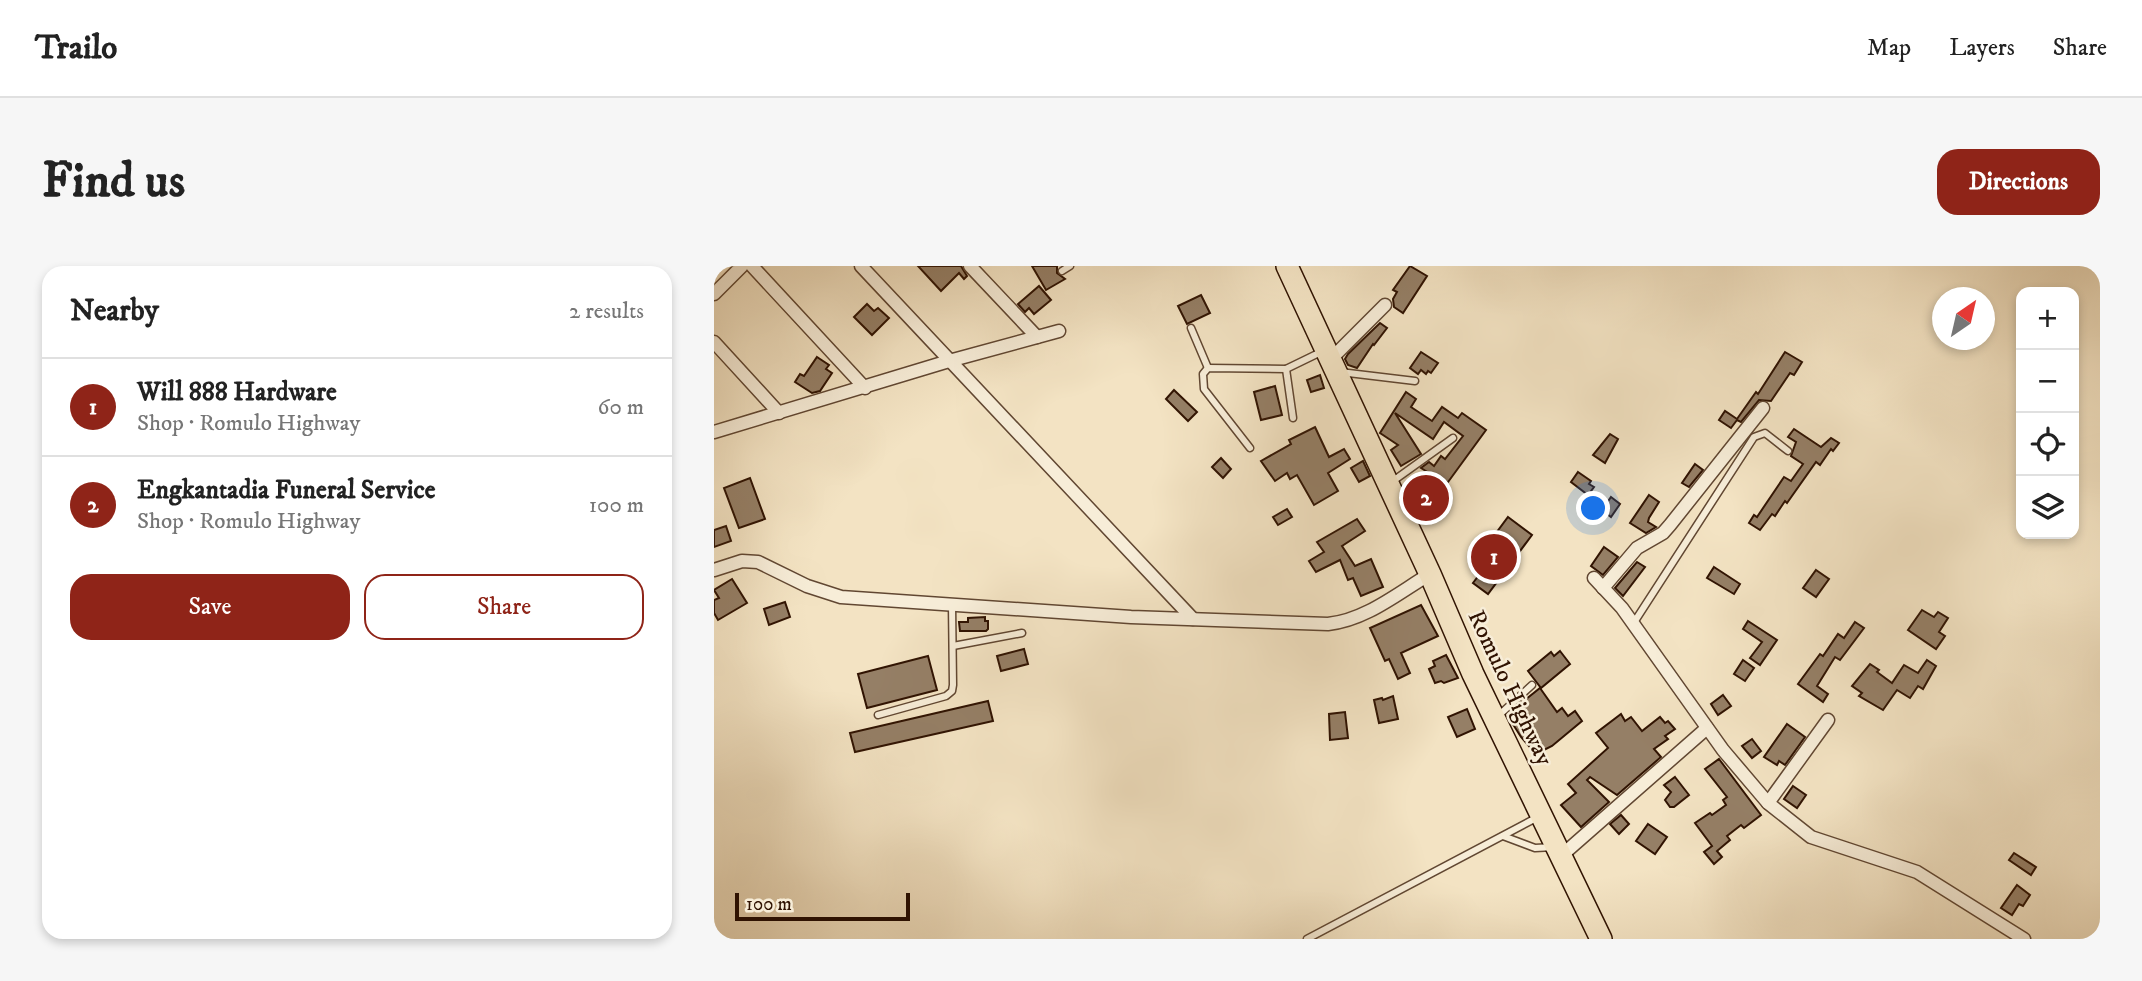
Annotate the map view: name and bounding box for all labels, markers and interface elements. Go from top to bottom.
text: Trailo [35,28,117,69]
text: Map [1867,33,1911,63]
text: Layers [1949,33,2015,63]
text: Share [2053,33,2107,63]
button: Directions [1937,149,2100,215]
text: Find us [42,151,185,213]
north arrow [1932,287,1995,350]
map controls [2016,287,2079,539]
button: + [2016,287,2079,350]
text: Nearby [70,293,159,330]
text: 2 results [569,297,644,326]
button: − [2016,350,2079,413]
text: Will 888 Hardware [137,376,337,409]
text: 1 [89,393,97,422]
text: 60 m [597,393,644,422]
text: Shop · Romulo Highway [137,409,360,438]
button: locate [2016,413,2079,476]
pin: 2 [1403,472,1449,524]
text: Engkantadia Funeral Service [137,474,435,507]
button: layers [2016,476,2079,539]
text: 2 [87,491,99,520]
text: 100 m [589,491,644,520]
your location [1576,491,1610,525]
text: Shop · Romulo Highway [137,507,360,536]
pin: 1 [1471,531,1517,583]
button: Save [70,574,350,640]
button: Share [364,574,644,640]
street label: Romulo Highway [1461,605,1559,771]
scale bar [735,890,910,922]
text: 100 m [746,893,792,916]

